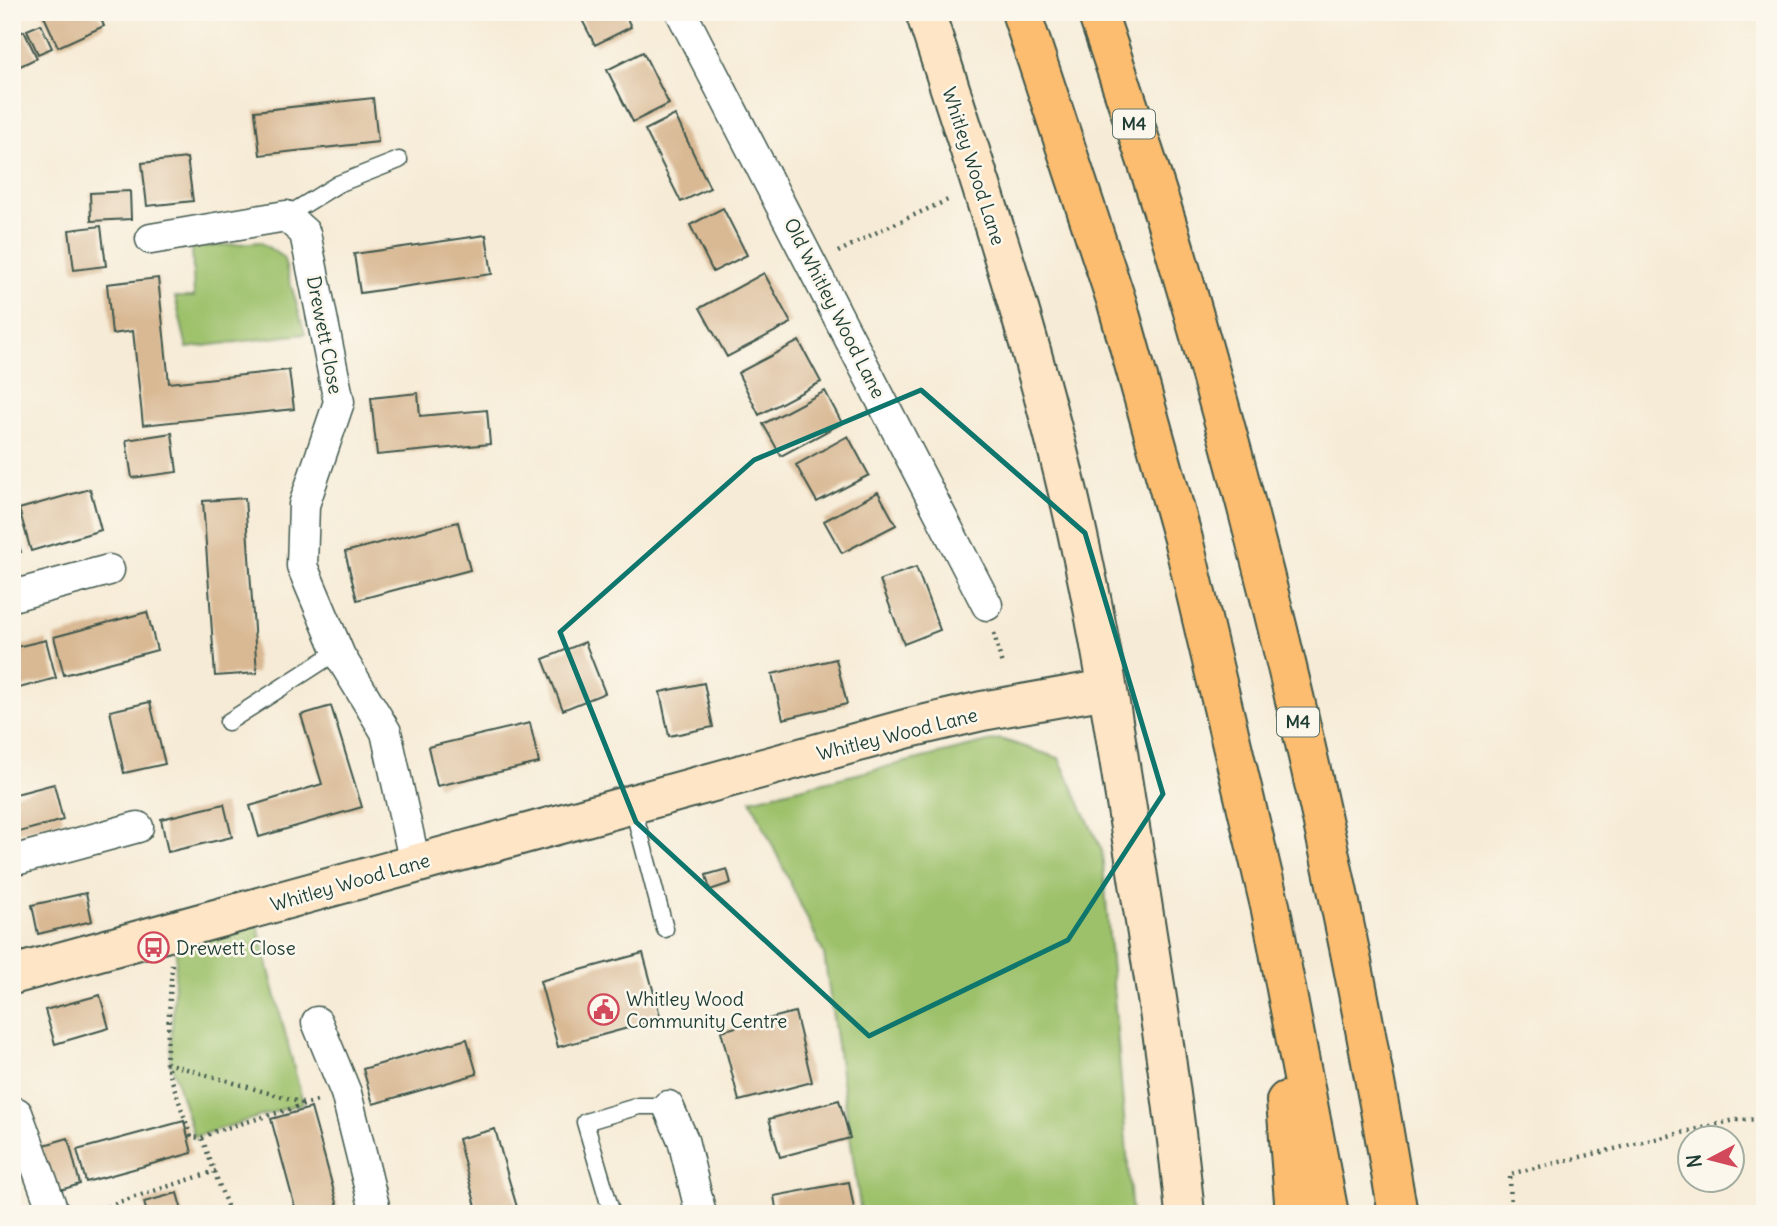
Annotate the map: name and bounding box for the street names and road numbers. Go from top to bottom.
street label: Whitley Wood Lane [937,84,1011,248]
road number: M4 [1113,110,1155,139]
street label: Old Whitley Wood Lane [779,214,891,402]
street label: Drewett Close [302,274,348,396]
street label: Whitley Wood Lane [814,702,980,766]
road number: M4 [1277,708,1319,736]
street label: Whitley Wood Lane [268,848,432,916]

